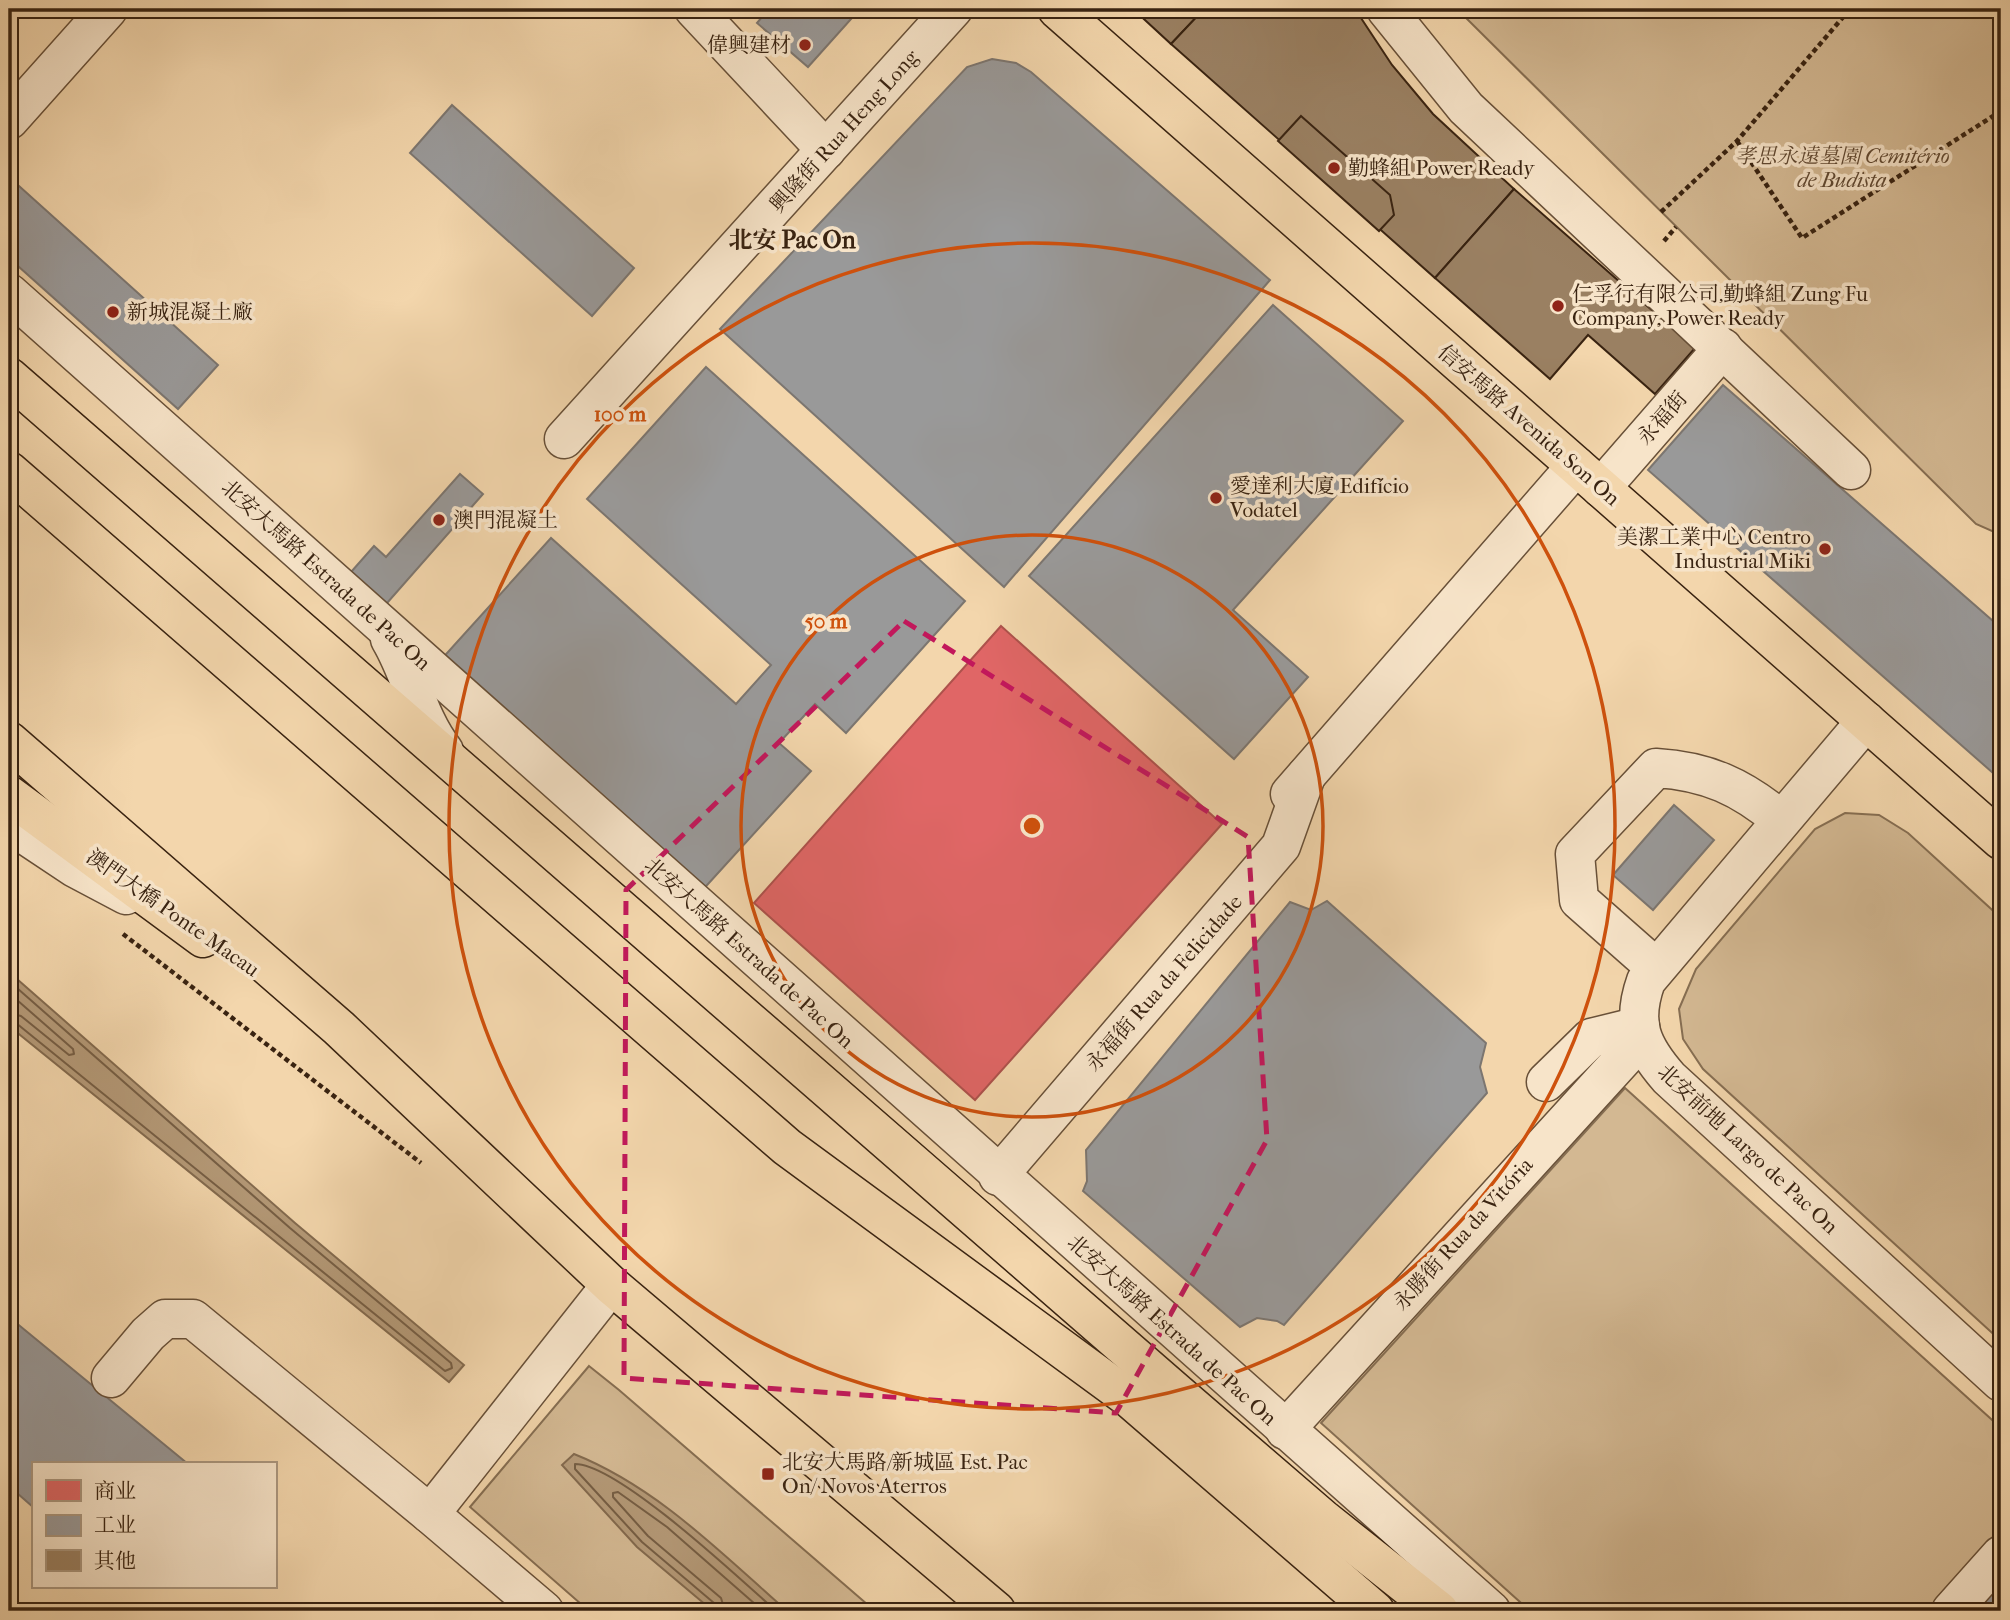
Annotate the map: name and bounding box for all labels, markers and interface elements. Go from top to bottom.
place label: 偉興建材 [707,33,791,57]
marker: 偉興建材 [797,37,813,53]
street label: 興隆街 Rua Heng Long [765,44,924,217]
park label: 孝思永遠墓園 Cemitério de Budista [1734,144,1950,192]
place label: 勤蜂組 Power Ready [1348,156,1535,180]
marker: 勤蜂組 Power Ready [1326,160,1342,176]
district label: 北安 Pac On [728,226,857,254]
place label: 仁孚行有限公司,勤蜂組 Zung Fu Company, Power Ready [1572,282,1868,330]
marker: 仁孚行有限公司,勤蜂組 Zung Fu Company, Power Ready [1550,298,1566,314]
place label: 新城混凝土廠 [127,300,253,324]
marker: 新城混凝土廠 [105,304,121,320]
street label: 信安馬路 Avenida Son On [1433,340,1625,510]
street label: 永福街 [1632,386,1692,450]
text: 100 m [594,402,647,426]
place label: 愛達利大廈 Edifício Vodatel [1229,474,1409,522]
street label: 北安大馬路 Estrada de Pac On [217,475,435,675]
marker: 愛達利大廈 Edifício Vodatel [1208,490,1224,506]
place label: 澳門混凝土 [453,508,558,532]
marker: 澳門混凝土 [431,512,447,528]
place label: 美潔工業中心 Centro Industrial Miki [1617,525,1811,573]
marker: 美潔工業中心 Centro Industrial Miki [1817,541,1833,557]
text: 50 m [805,609,848,633]
centre of rings [1020,814,1044,838]
street label: 澳門大橋 Ponte Macau [82,844,264,982]
street label: 北安大馬路 Estrada de Pac On [640,853,858,1053]
street label: 永福街 Rua da Felicidade [1081,890,1247,1076]
street label: 北安前地 Largo de Pac On [1653,1059,1843,1239]
street label: 永勝街 Rua da Vitória [1388,1153,1538,1315]
street label: 北安大馬路 Estrada de Pac On [1063,1230,1281,1430]
place label: 北安大馬路/新城區 Est. Pac On/ Novos Aterros [782,1450,1028,1498]
legend [32,1462,276,1588]
marker: 北安大馬路/新城區 Est. Pac On/ Novos Aterros [760,1466,776,1482]
text: 商业 [94,1479,136,1503]
text: 工业 [94,1513,136,1537]
text: 其他 [94,1549,136,1573]

